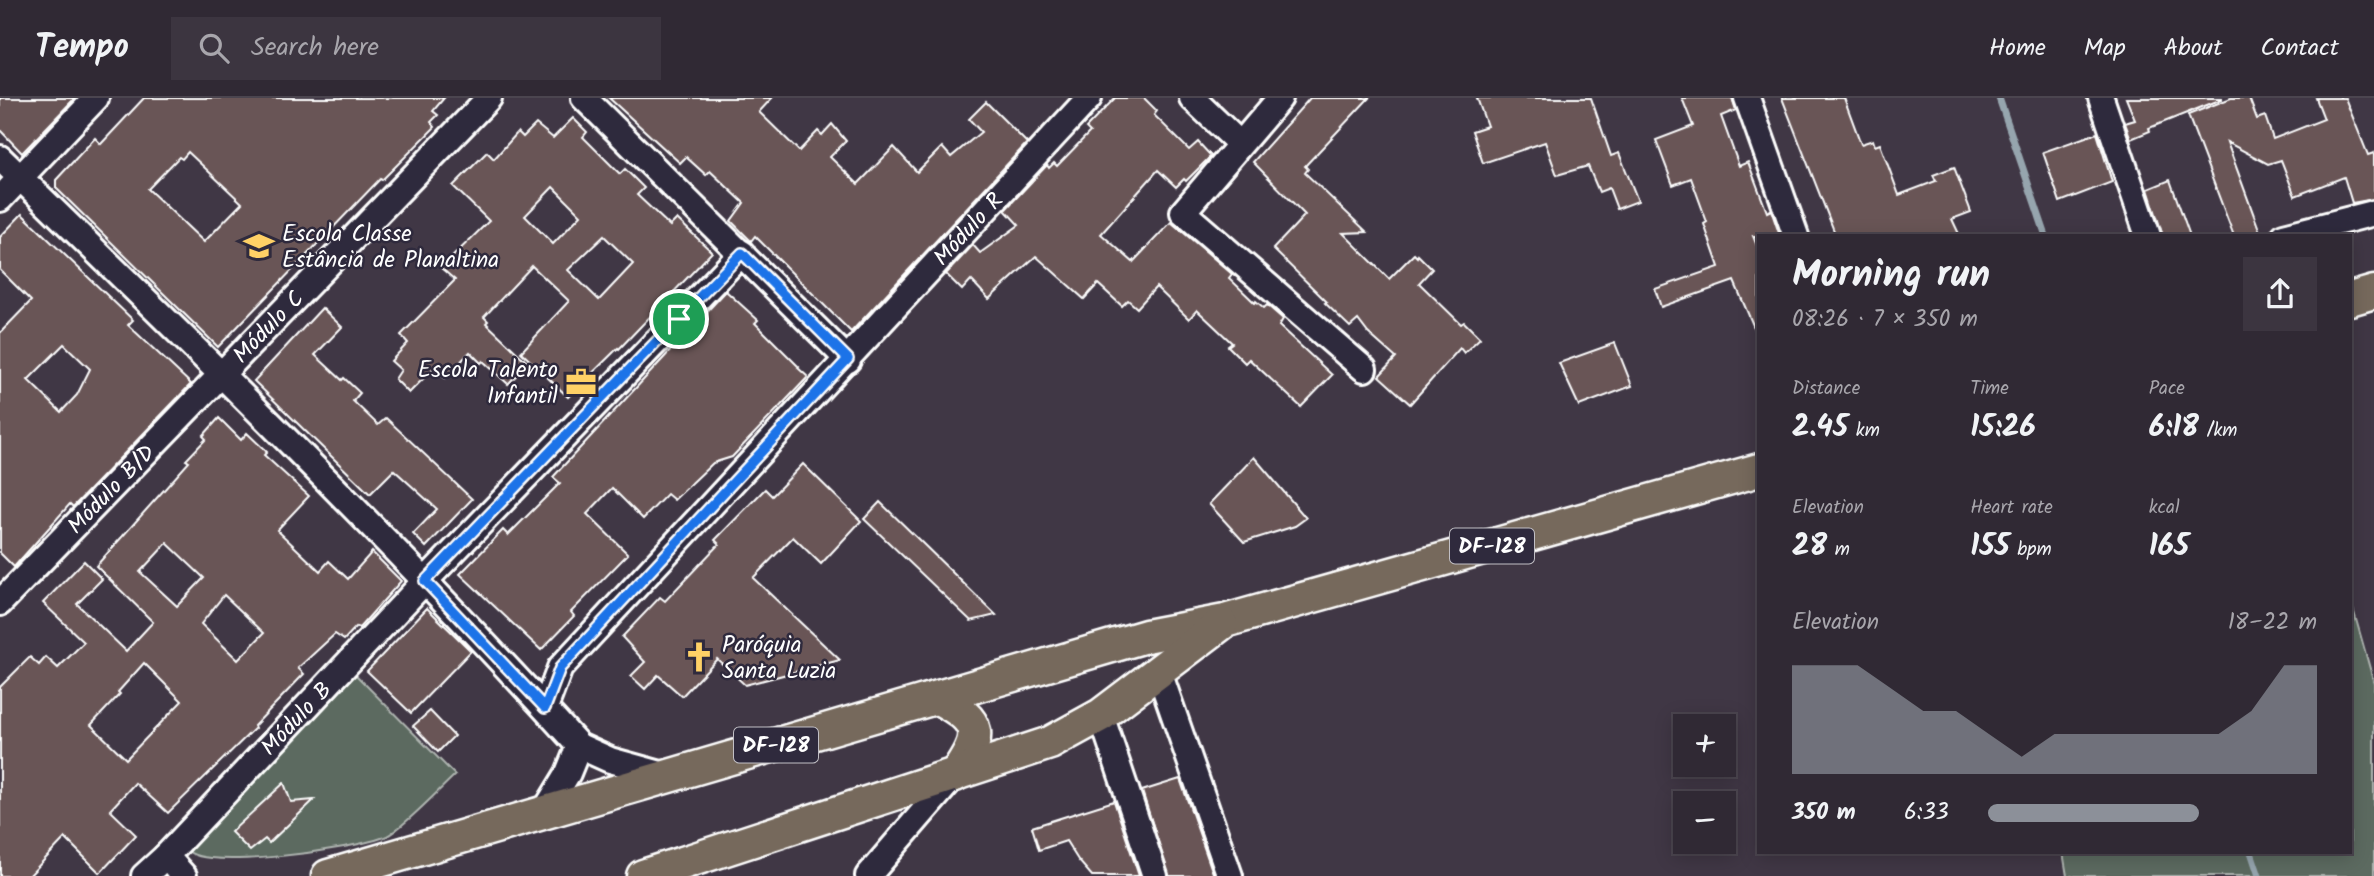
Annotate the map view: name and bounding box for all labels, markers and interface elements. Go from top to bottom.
search box [171,17,661,80]
text: Tempo [35,22,129,75]
text: Search here [251,27,379,69]
icon: search [195,29,233,67]
text: Home [1989,29,2046,68]
text: Map [2084,29,2126,68]
text: About [2164,29,2222,68]
text: Contact [2260,29,2339,68]
street label: Módulo R [925,185,1013,275]
place label: Escola Classe Estância de Planaltina [282,217,499,279]
school or university icon: Escola Classe Estância de Planaltina [242,229,276,263]
text: Morning run [1792,246,1990,306]
button: share [2243,257,2317,331]
street label: Módulo C [225,283,314,373]
pin [649,289,709,349]
icon: arrive [660,300,698,338]
text: 08:26 · 7 × 350 m [1792,302,1978,338]
place label: Escola Talento Infantil [418,353,558,415]
office icon: Escola Talento Infantil [564,365,598,399]
text: Distance [1792,374,1860,404]
text: Time [1970,374,2009,404]
text: Pace [2149,374,2185,404]
text: 2.45 [1792,404,1848,452]
text: 15:26 [1970,404,2036,452]
text: 6:18 [2149,404,2199,452]
text: km [1848,416,1880,446]
text: /km [2199,416,2237,446]
street label: Módulo B/D [59,437,165,544]
text: Elevation [1792,493,1864,523]
text: Heart rate [1970,493,2053,523]
text: kcal [2149,493,2180,523]
text: 28 [1792,523,1827,571]
text: 155 [1970,523,2010,571]
text: 165 [2149,523,2189,571]
road number: DF-128 [1450,528,1534,564]
text: m [1827,535,1850,565]
text: bpm [2010,535,2052,565]
text: Elevation [1792,605,1879,641]
text: 18–22 m [2228,605,2317,641]
place label: Paróquia Santa Luzia [722,628,836,690]
church icon: Paróquia Santa Luzia [682,640,716,674]
street label: Módulo B [253,674,342,765]
map controls [1673,714,1736,854]
button: + [1673,714,1736,777]
road number: DF-128 [734,728,818,762]
button: − [1673,791,1736,854]
text: 350 m [1792,795,1856,831]
text: 6:33 [1904,795,1949,831]

